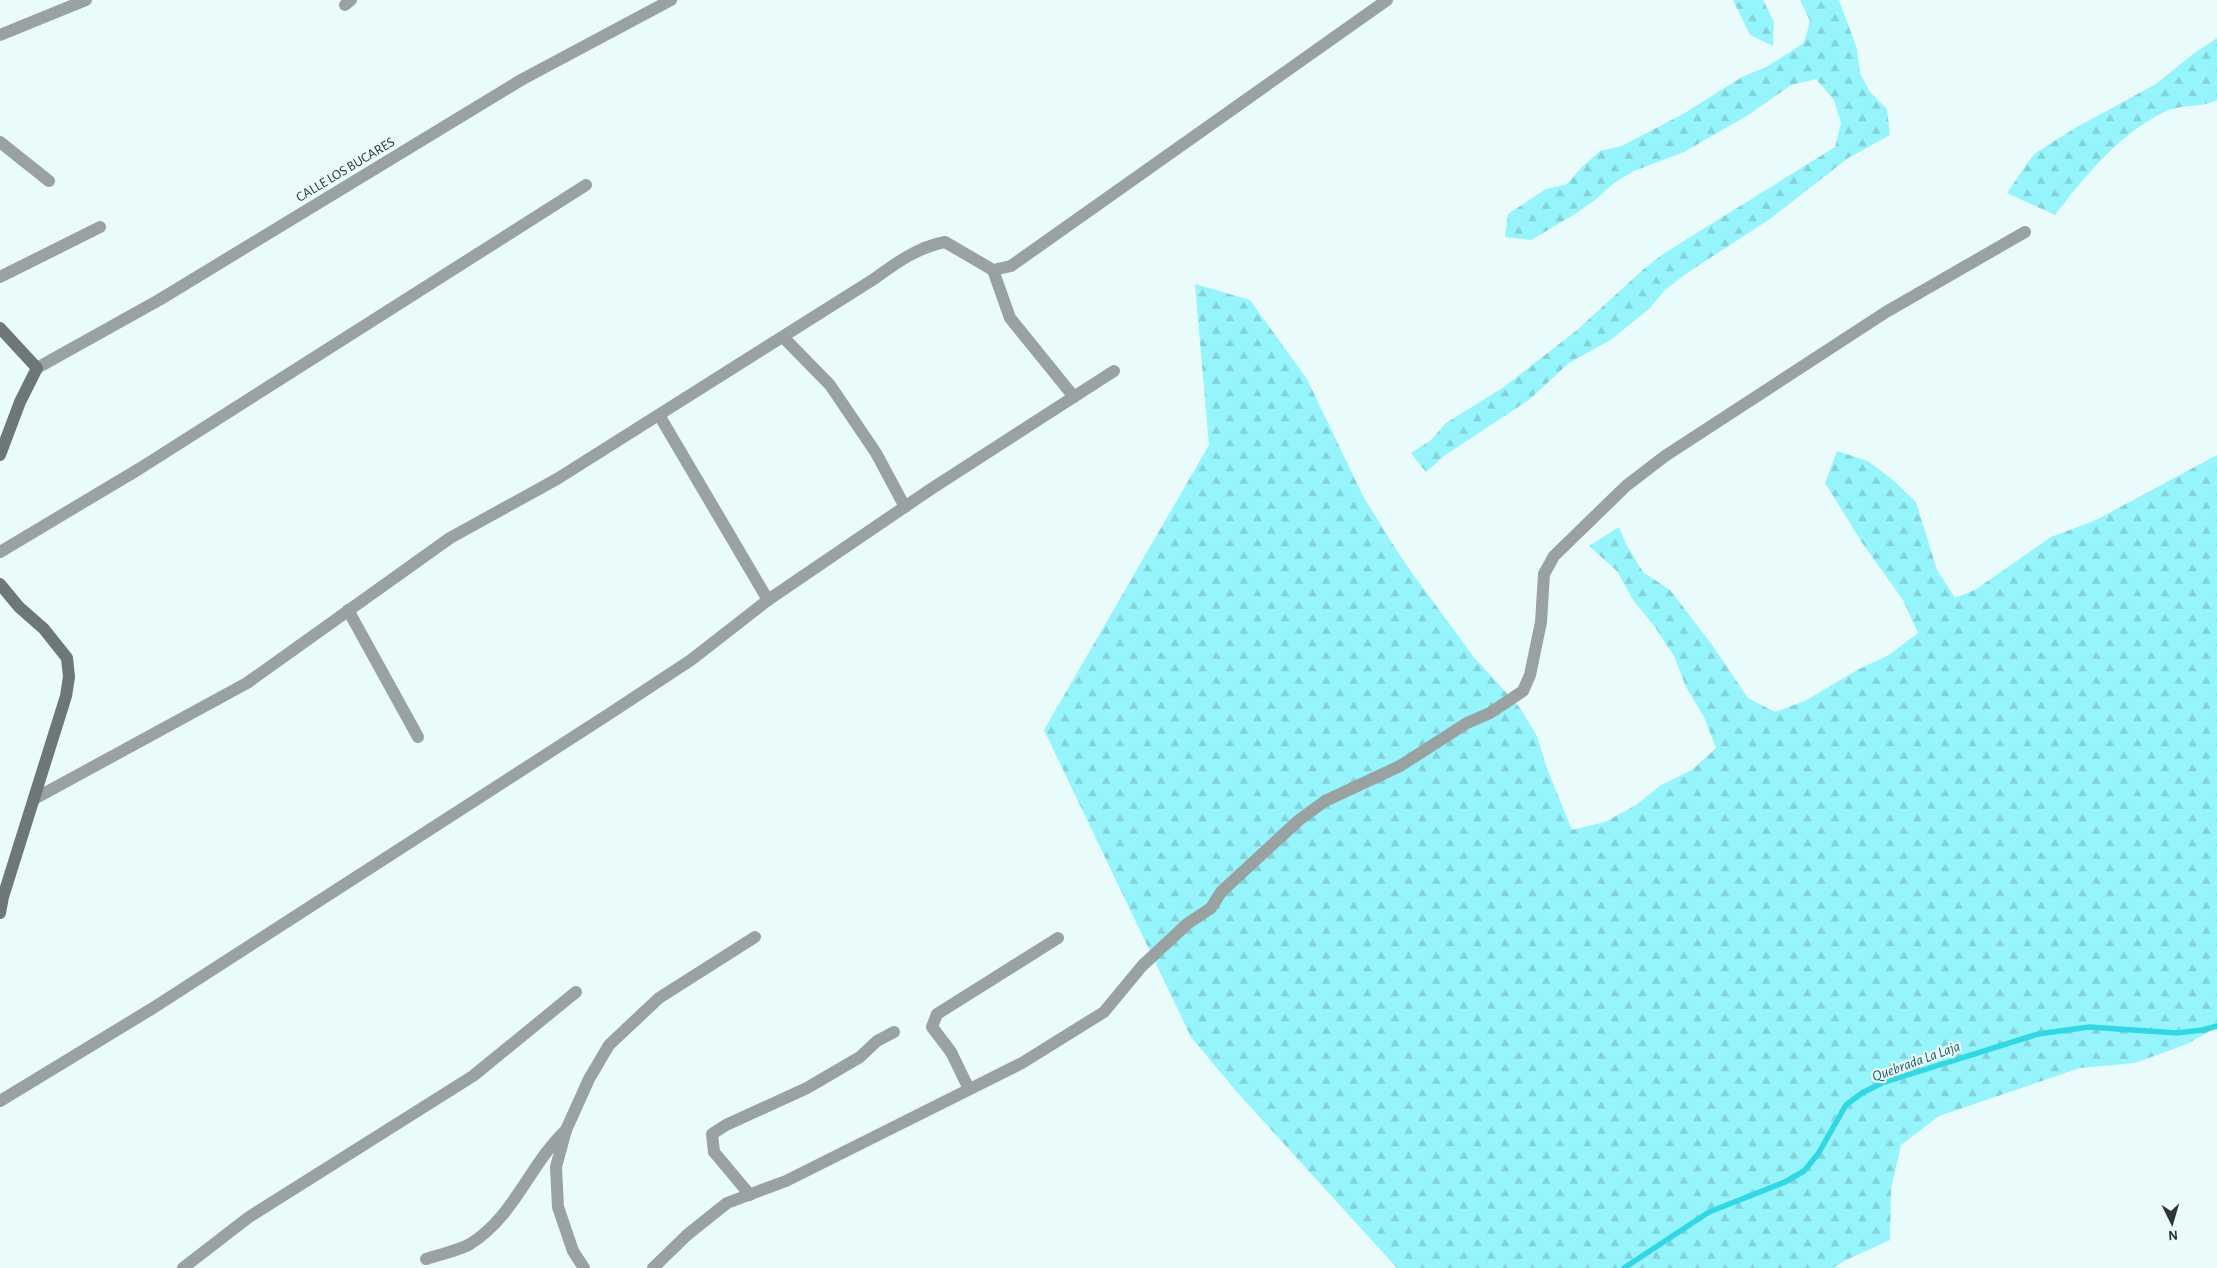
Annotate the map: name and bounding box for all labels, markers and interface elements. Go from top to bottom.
street label: CALLE LOS BUCARES [294,135,397,205]
water label: Quebrada La Laja [1870,1039,1962,1084]
north arrow [2147,1198,2197,1248]
text: N [2168,1228,2179,1242]

